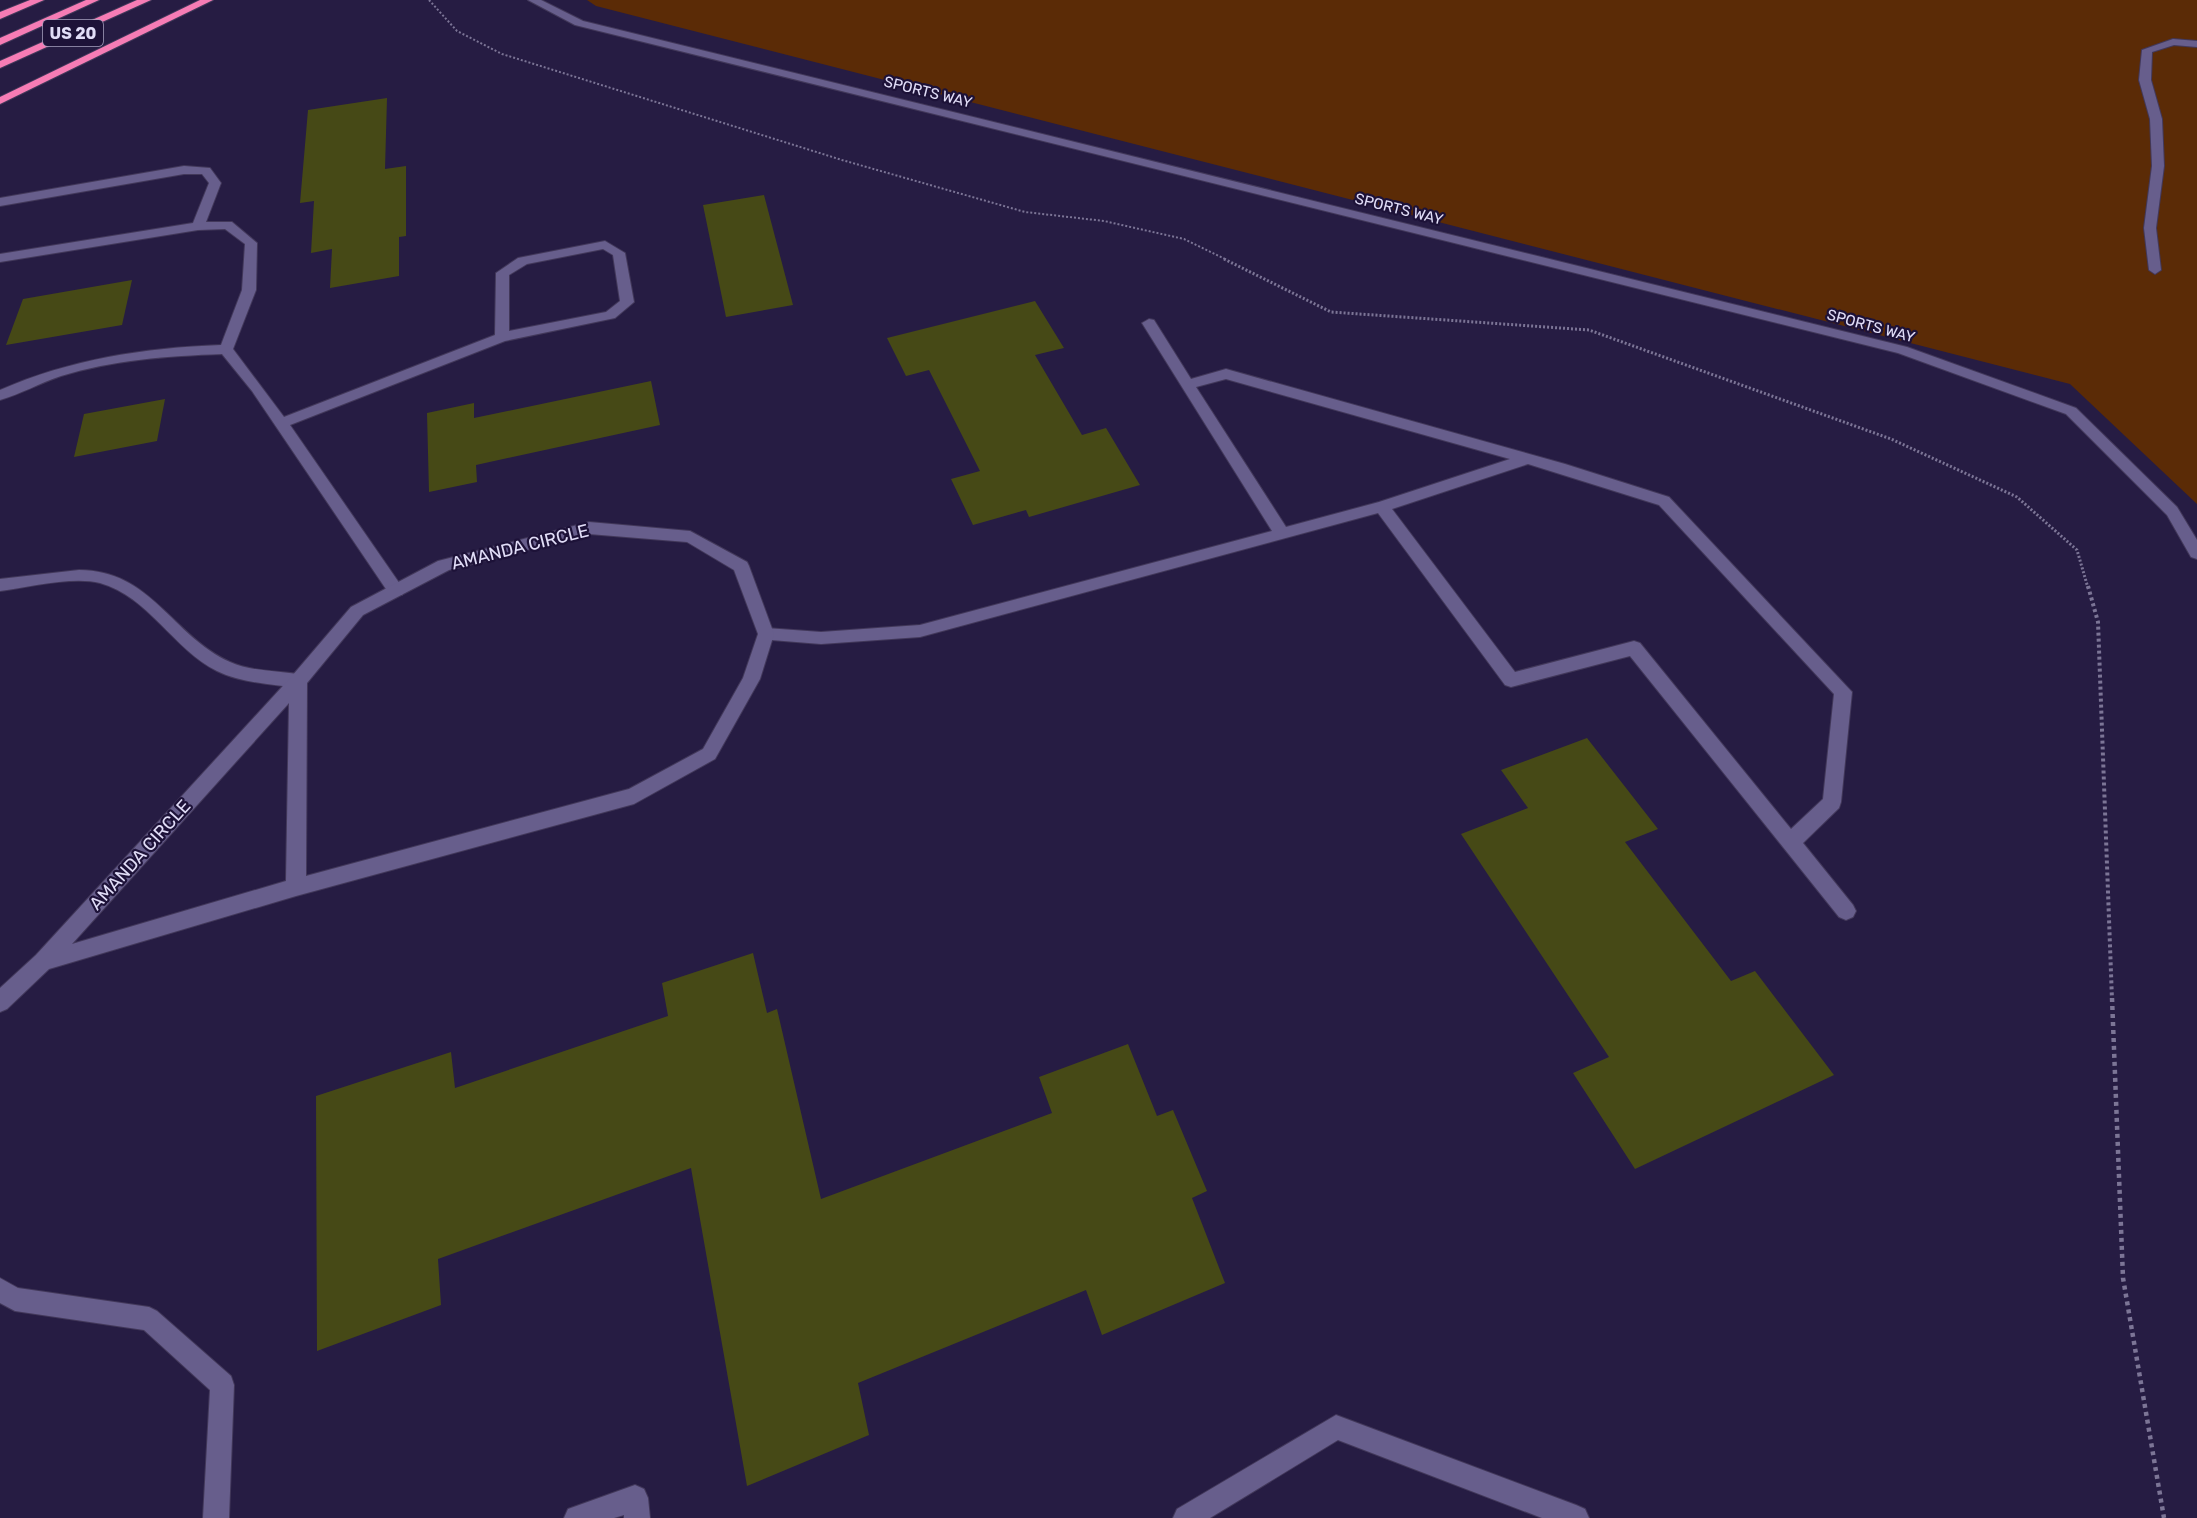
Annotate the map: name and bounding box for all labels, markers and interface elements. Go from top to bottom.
road number: US 20 [43,20,103,46]
street label: SPORTS WAY [882,72,974,112]
street label: SPORTS WAY [1353,189,1445,229]
street label: SPORTS WAY [1825,306,1917,346]
street label: AMANDA CIRCLE [449,519,591,575]
street label: AMANDA CIRCLE [85,795,195,915]

